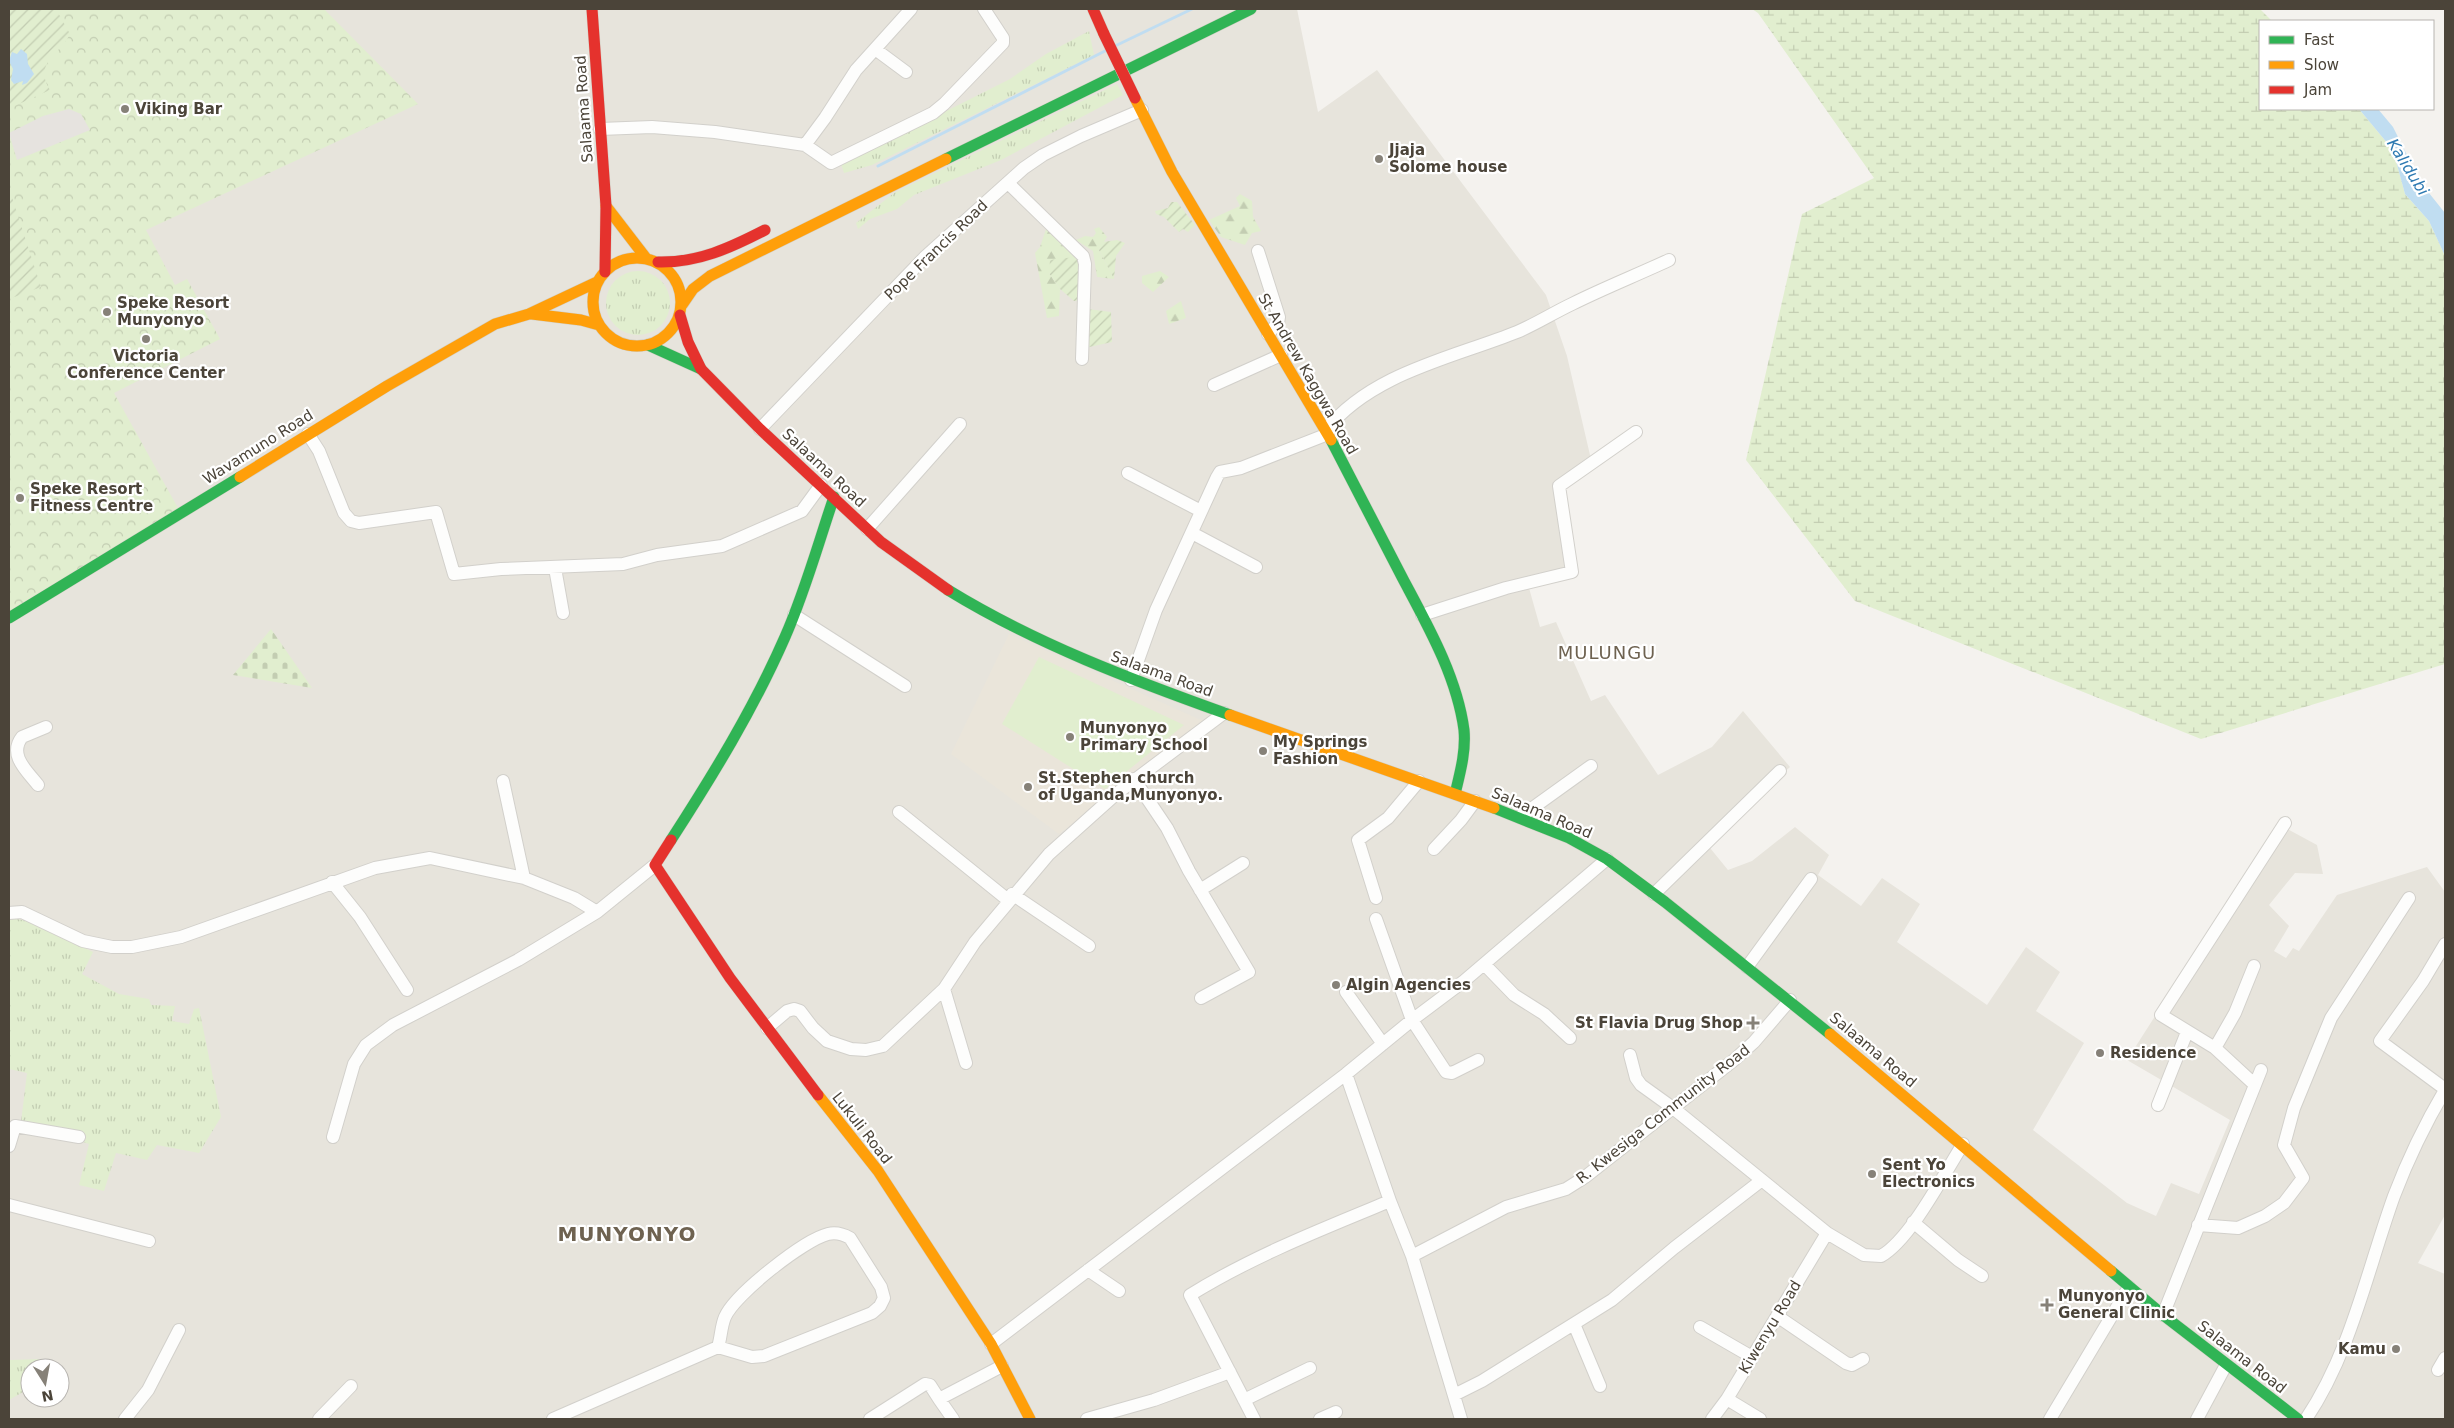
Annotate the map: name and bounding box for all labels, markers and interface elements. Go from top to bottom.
legend [2259,20,2434,110]
text: Fast [2304,31,2334,49]
street label: Salaama Road [571,55,597,163]
text: Slow [2304,56,2339,74]
text: Jam [2303,81,2332,99]
place label: Viking Bar [135,100,223,118]
marker: Viking Bar [119,103,131,115]
water label: Kalidubi [2383,135,2433,199]
place label: Jjaja Solome house [1388,141,1507,176]
marker: Jjaja Solome house [1373,153,1385,165]
street label: Pope Francis Road [881,196,991,304]
street label: St Andrew Kaggwa Road [1254,290,1362,458]
place label: Speke Resort Munyonyo [117,294,229,329]
marker: Speke Resort Munyonyo [101,306,113,318]
marker: Victoria Conference Center [140,333,152,345]
place label: Victoria Conference Center [67,347,226,382]
street label: Wavamuno Road [200,406,316,488]
street label: Salaama Road [779,425,869,511]
place label: Speke Resort Fitness Centre [30,480,153,515]
marker: Speke Resort Fitness Centre [14,492,26,504]
district label: MULUNGU [1558,642,1656,663]
street label: Salaama Road [1108,647,1216,701]
place label: Munyonyo Primary School [1080,719,1208,754]
marker: Munyonyo Primary School [1064,731,1076,743]
place label: My Springs Fashion [1273,733,1367,768]
marker: My Springs Fashion [1257,745,1269,757]
place label: St.Stephen church of Uganda,Munyonyo. [1038,769,1223,804]
marker: St.Stephen church of Uganda,Munyonyo. [1022,781,1034,793]
street label: Salaama Road [1489,784,1595,842]
place label: Algin Agencies [1346,976,1471,994]
marker: Algin Agencies [1330,979,1342,991]
street label: Salaama Road [1826,1009,1920,1091]
place label: St Flavia Drug Shop [1575,1014,1743,1032]
marker: St Flavia Drug Shop [1747,1017,1759,1029]
street label: R. Kwesiga Community Road [1573,1041,1753,1187]
place label: Residence [2110,1044,2196,1062]
marker: Residence [2094,1047,2106,1059]
street label: Lukuli Road [828,1089,896,1167]
place label: Sent Yo Electronics [1882,1156,1975,1191]
marker: Sent Yo Electronics [1866,1168,1878,1180]
district label: MUNYONYO [557,1222,697,1246]
street label: Kiwenyu Road [1735,1277,1805,1377]
place label: Munyonyo General Clinic [2058,1287,2175,1322]
marker: Munyonyo General Clinic [2040,1298,2054,1312]
street label: Salaama Road [2194,1317,2290,1397]
place label: Kamu [2338,1340,2386,1358]
marker: Kamu [2390,1343,2402,1355]
north arrow [20,1358,70,1408]
text: N [40,1387,55,1405]

